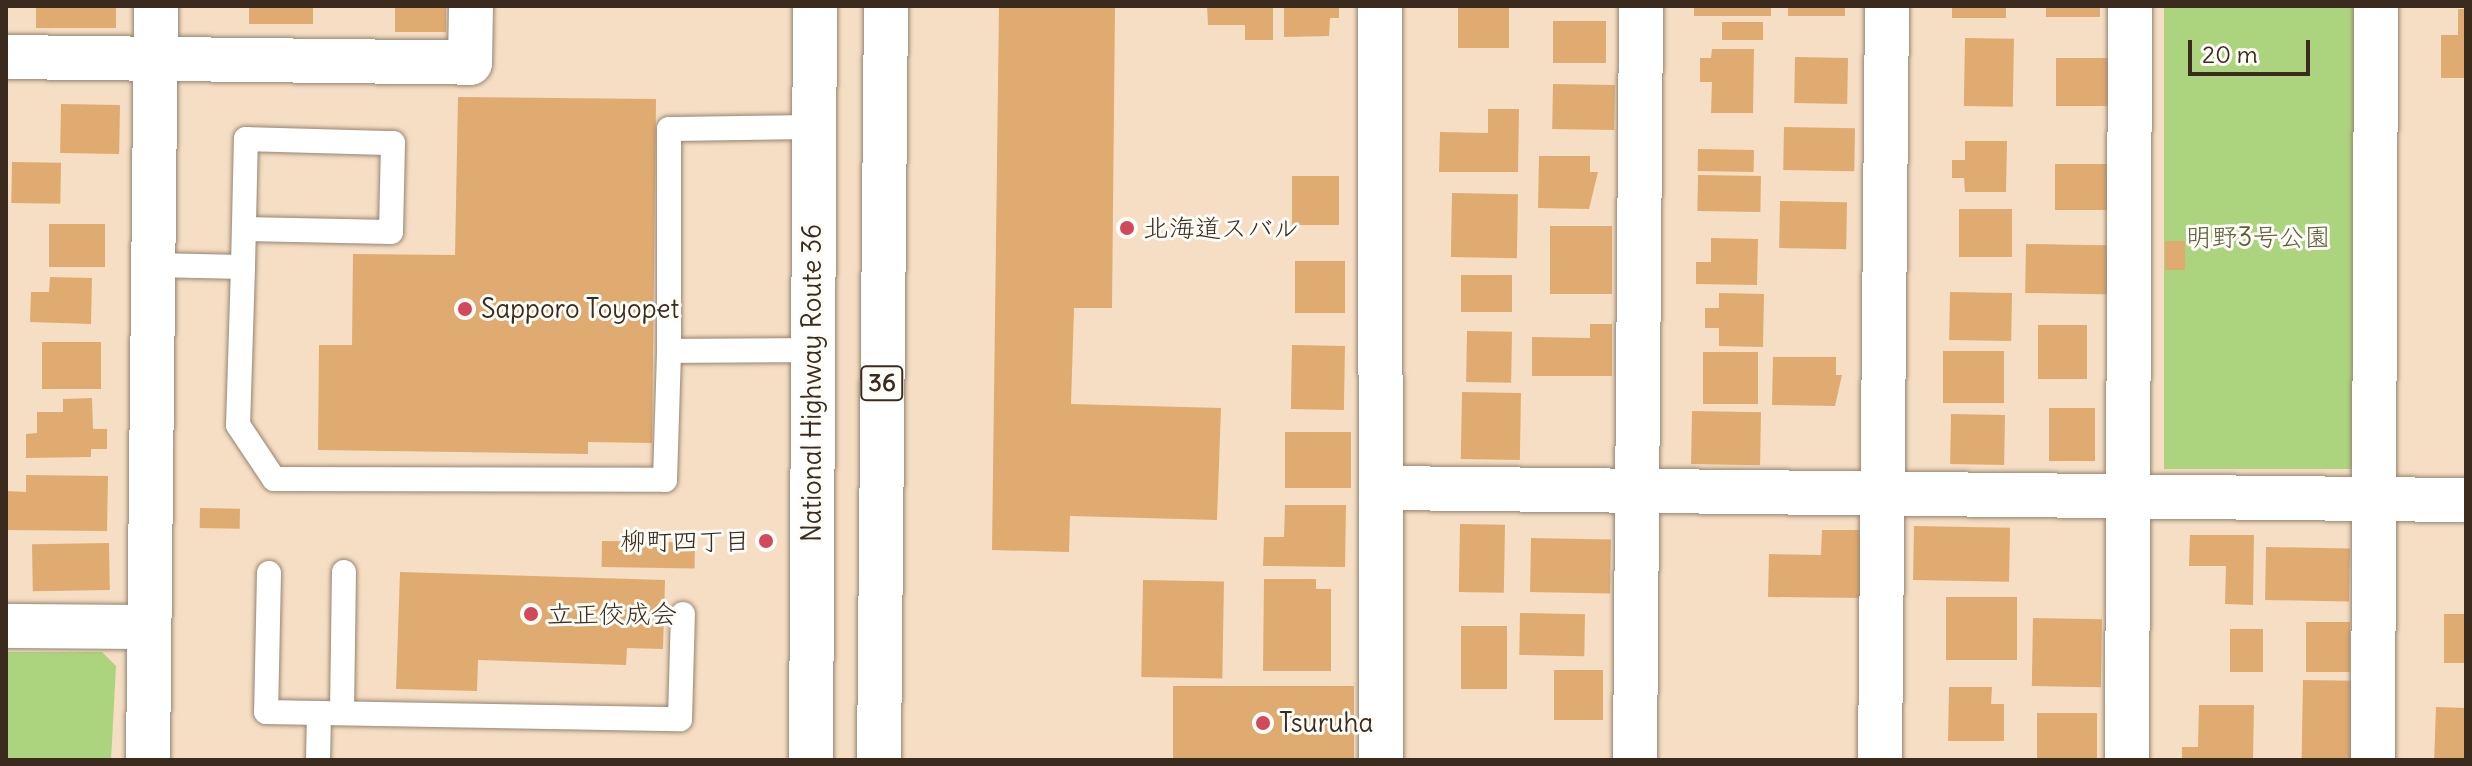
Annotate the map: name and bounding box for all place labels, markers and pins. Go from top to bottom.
place label: 北海道スバル [1143,212,1299,244]
marker: 北海道スバル [1118,219,1136,237]
place label: Sapporo Toyopet [481,293,679,325]
marker: Sapporo Toyopet [456,300,474,318]
place label: 柳町四丁目 [620,525,750,557]
marker: 柳町四丁目 [757,532,775,550]
place label: 立正佼成会 [547,598,677,630]
marker: 立正佼成会 [522,605,540,623]
place label: Tsuruha [1279,707,1373,739]
marker: Tsuruha [1254,714,1272,732]

